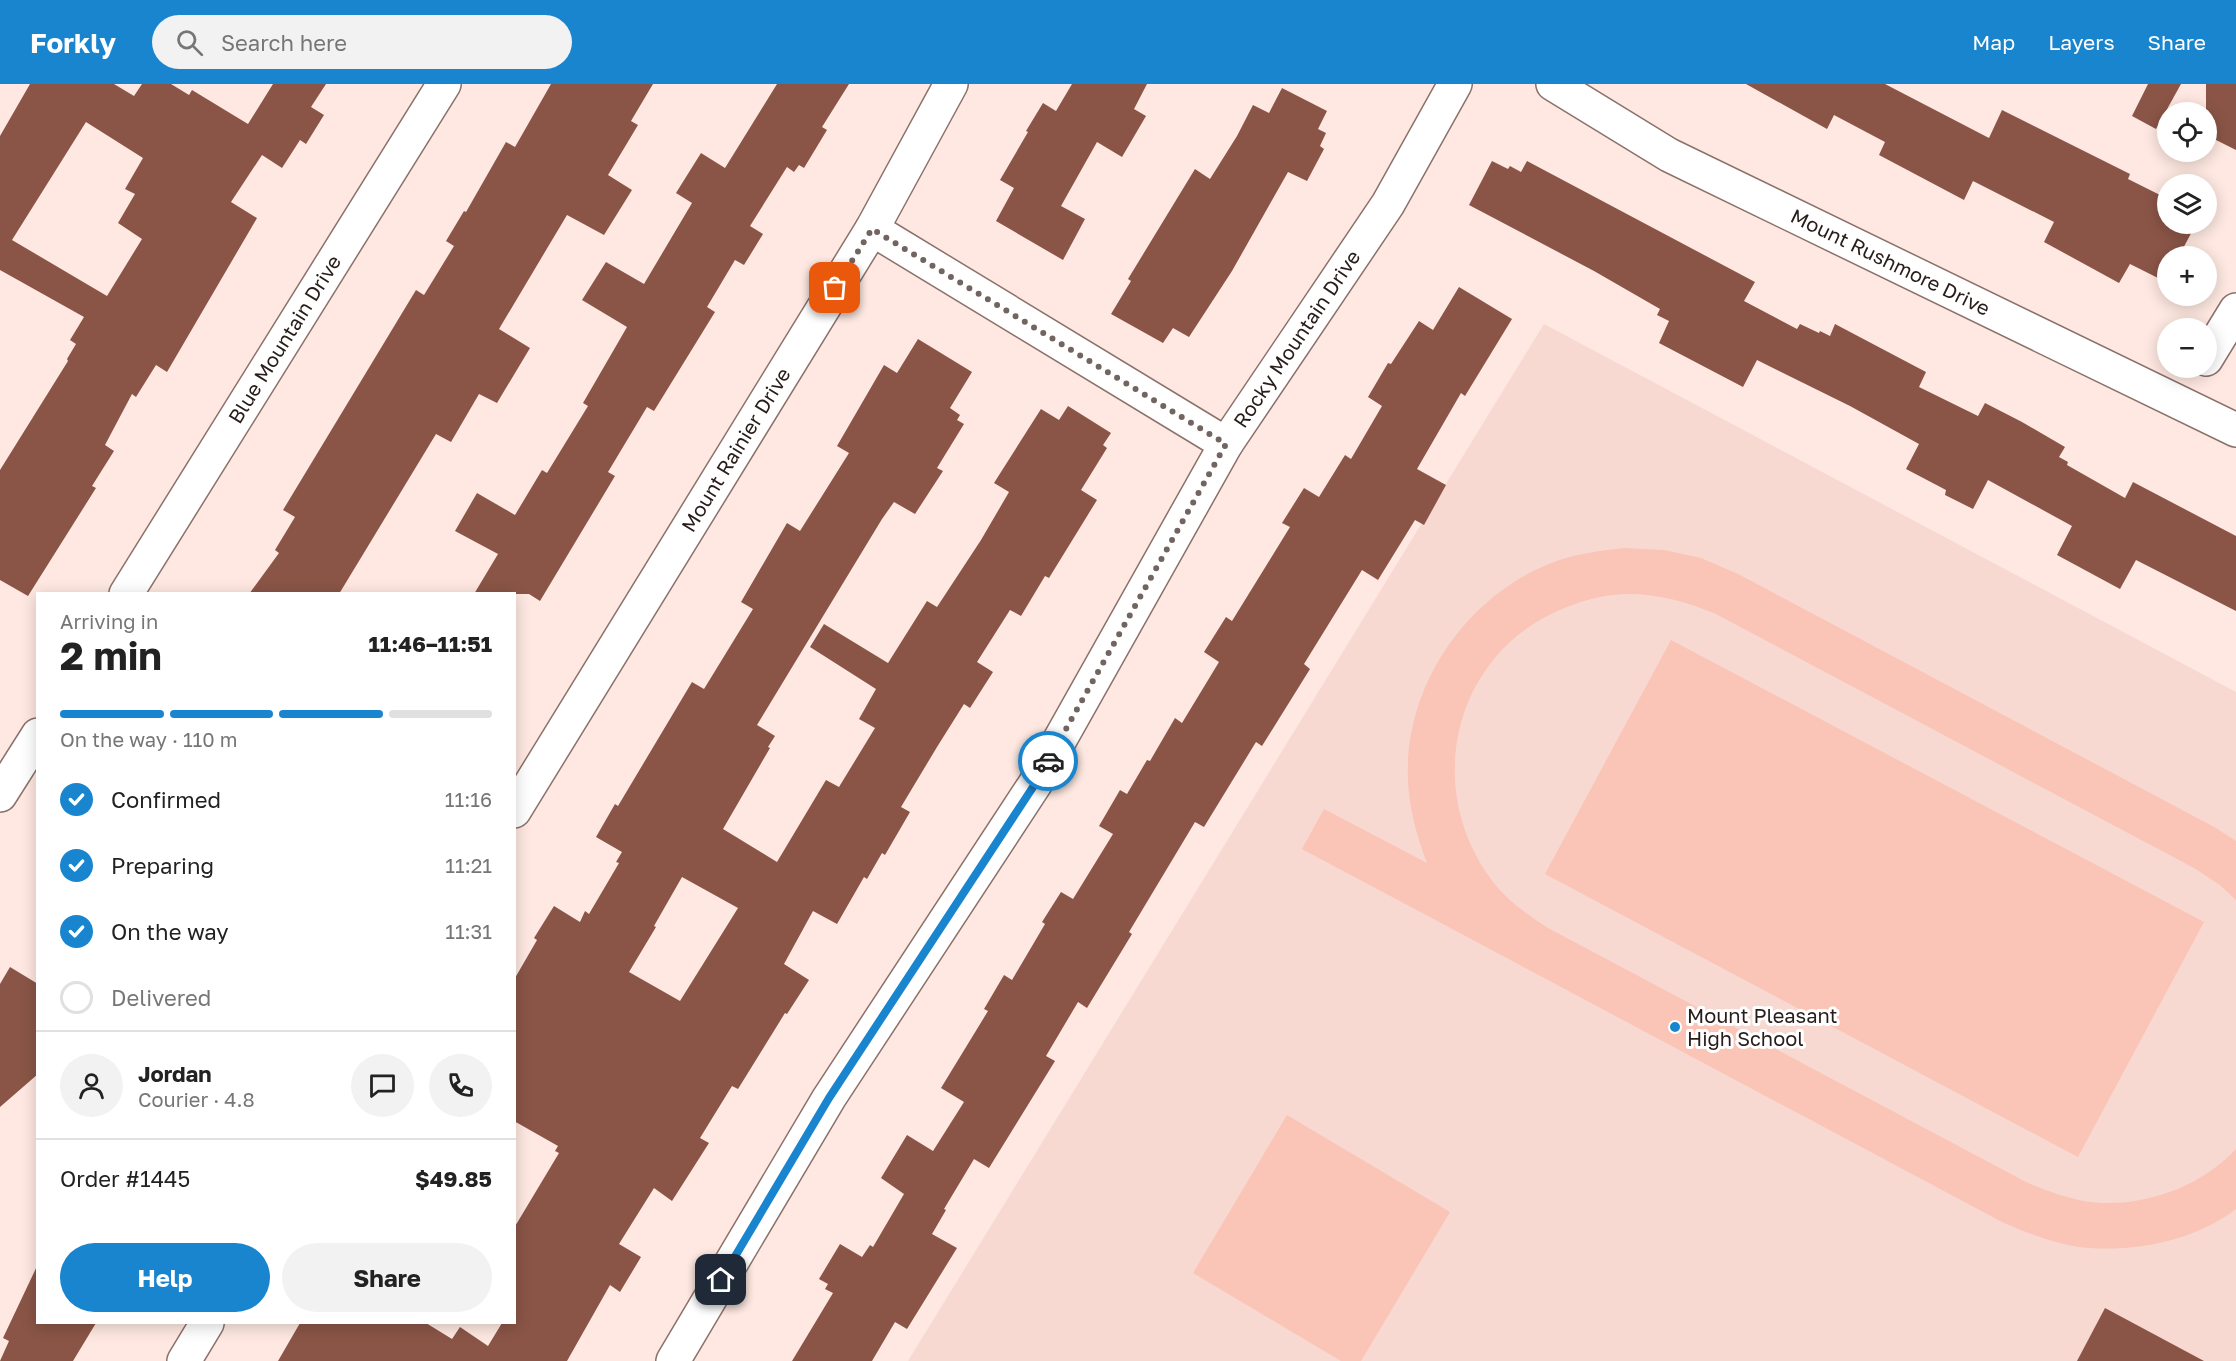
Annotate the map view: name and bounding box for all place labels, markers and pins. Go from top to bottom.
pin [809,262,860,313]
place label: Mount Pleasant High School [1687,1003,1838,1050]
marker: Mount Pleasant High School [1668,1020,1682,1034]
pin [695,1254,746,1305]

